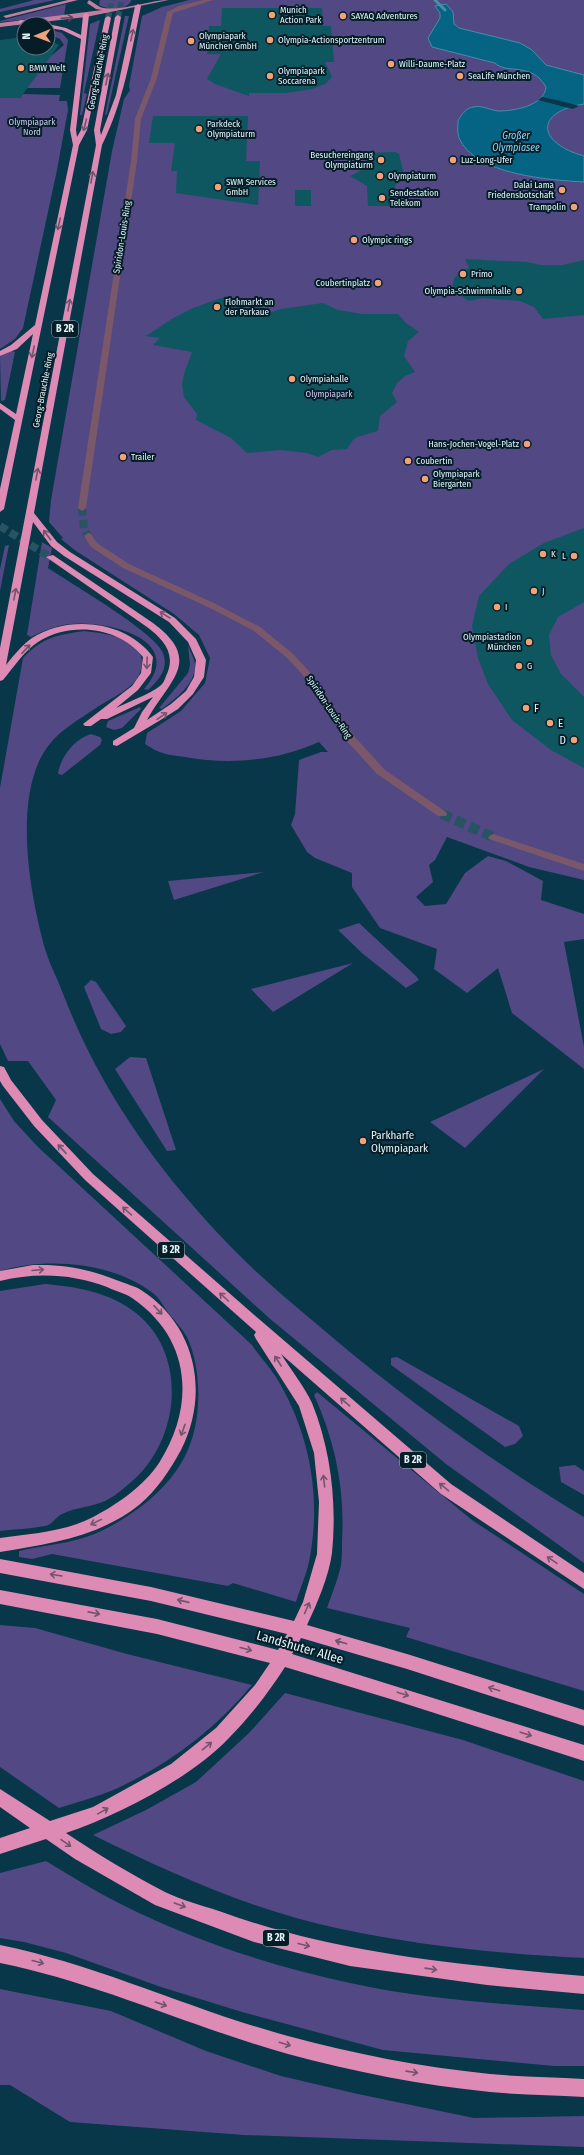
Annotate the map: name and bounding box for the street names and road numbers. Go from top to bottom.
street label: Georg-Brauchle-Ring [86,33,110,111]
street label: Spiridon-Louis-Ring [111,199,133,274]
road number: B 2R [52,321,78,337]
street label: Georg-Brauchle-Ring [31,351,55,429]
street label: Spiridon-Louis-Ring [304,674,354,741]
road number: B 2R [158,1242,184,1258]
road number: B 2R [400,1452,426,1468]
street label: Landshuter Allee [255,1627,345,1667]
road number: B 2R [263,1930,289,1946]

